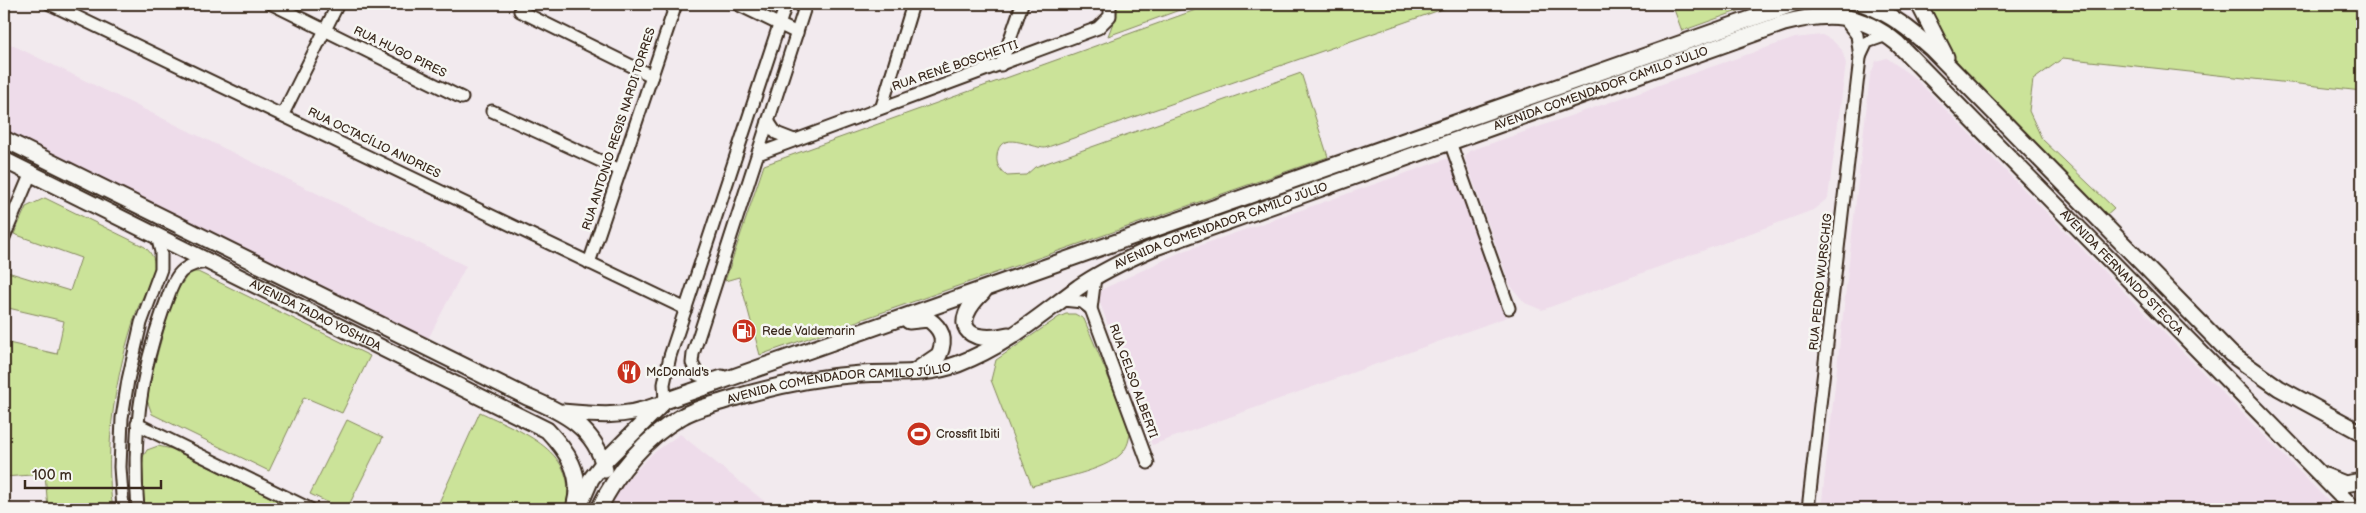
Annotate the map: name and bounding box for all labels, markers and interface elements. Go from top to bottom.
street label: RUA HUGO PIRES [351,23,449,81]
street label: RUA ANTONIO REGIS NARDI TORRES [579,26,659,232]
street label: RUA RENÊ BOSCHETTI [889,35,1020,95]
street label: AVENIDA COMENDADOR CAMILO JÚLIO [1491,43,1710,134]
street label: RUA OCTACÍLIO ANDRIES [305,102,444,182]
street label: AVENIDA COMENDADOR CAMILO JÚLIO [1112,179,1330,272]
street label: AVENIDA FERNANDO STECCA [2057,206,2187,339]
street label: RUA PEDRO WURSCHIG [1806,213,1836,351]
street label: AVENIDA TADAO YOSHIDA [248,276,384,354]
fuel station icon: Rede Valdemarin [731,318,757,344]
street label: RUA CELSO ALBERTI [1105,322,1161,440]
place label: Rede Valdemarin [762,324,855,339]
restaurant icon: McDonald's [616,359,642,385]
street label: AVENIDA COMENDADOR CAMILO JÚLIO [725,359,953,407]
place label: McDonald's [646,365,709,380]
sports icon: Crossfit Ibiti [906,421,932,447]
place label: Crossfit Ibiti [936,427,1000,442]
scale bar [25,458,161,490]
text: 100 m [32,466,72,485]

